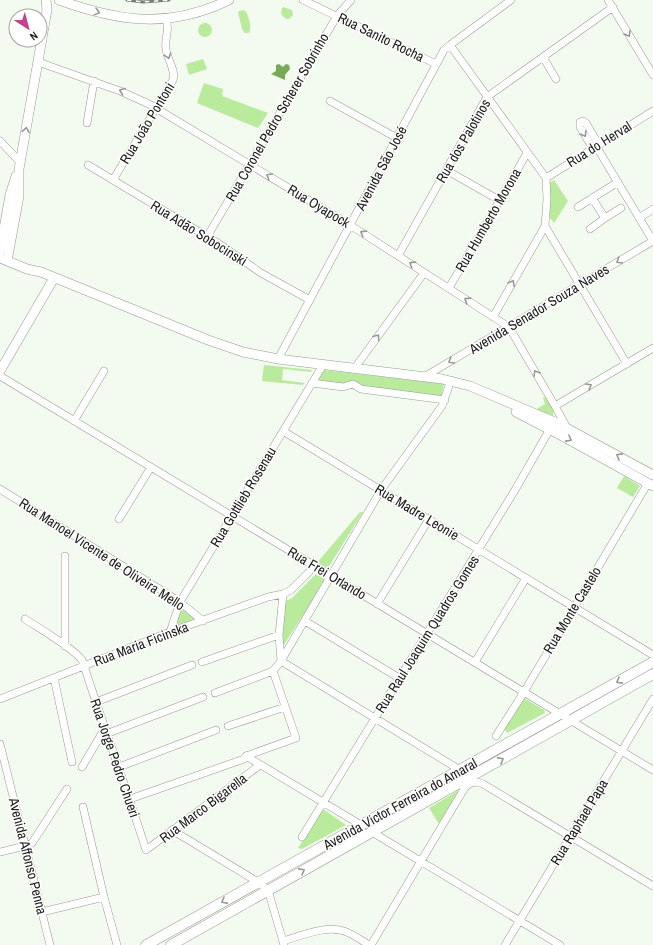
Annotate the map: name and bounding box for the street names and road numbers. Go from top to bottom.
street label: Rua Sanito Rocha [335,8,428,66]
street label: Rua Coronel Pedro Scherer Sobrinho [221,30,333,204]
street label: Rua João Pontoni [116,79,178,167]
street label: Rua dos Palotinos [432,96,494,186]
street label: Rua do Herval [563,117,635,171]
street label: Avenida São José [351,123,411,214]
street label: Rua Humberto Morona [451,164,525,275]
street label: Rua Oyapock [285,180,354,232]
street label: Rua Adão Sobocinski [147,196,251,270]
street label: Avenida Senador Souza Naves [465,260,612,358]
street label: Rua Gottlieb Rosenau [206,444,280,550]
street label: Rua Madre Leonie [372,480,462,544]
street label: Rua Manoel Vicente de Oliveira Mello [16,494,188,614]
street label: Rua Frei Orlando [284,542,370,604]
street label: Rua Raul Joaquim Quadros Gomes [371,552,483,716]
street label: Rua Monte Castelo [539,563,605,657]
street label: Rua Maria Ficinska [91,617,192,670]
street label: Rua Jorge Pedro Chueri [86,696,144,820]
street label: Avenida Victor Ferreira do Amaral [319,754,480,854]
street label: Rua Marco Bigarella [156,769,251,847]
street label: Rua Raphael Papa [546,775,612,868]
street label: Avenida Affonso Penna [5,795,51,917]

